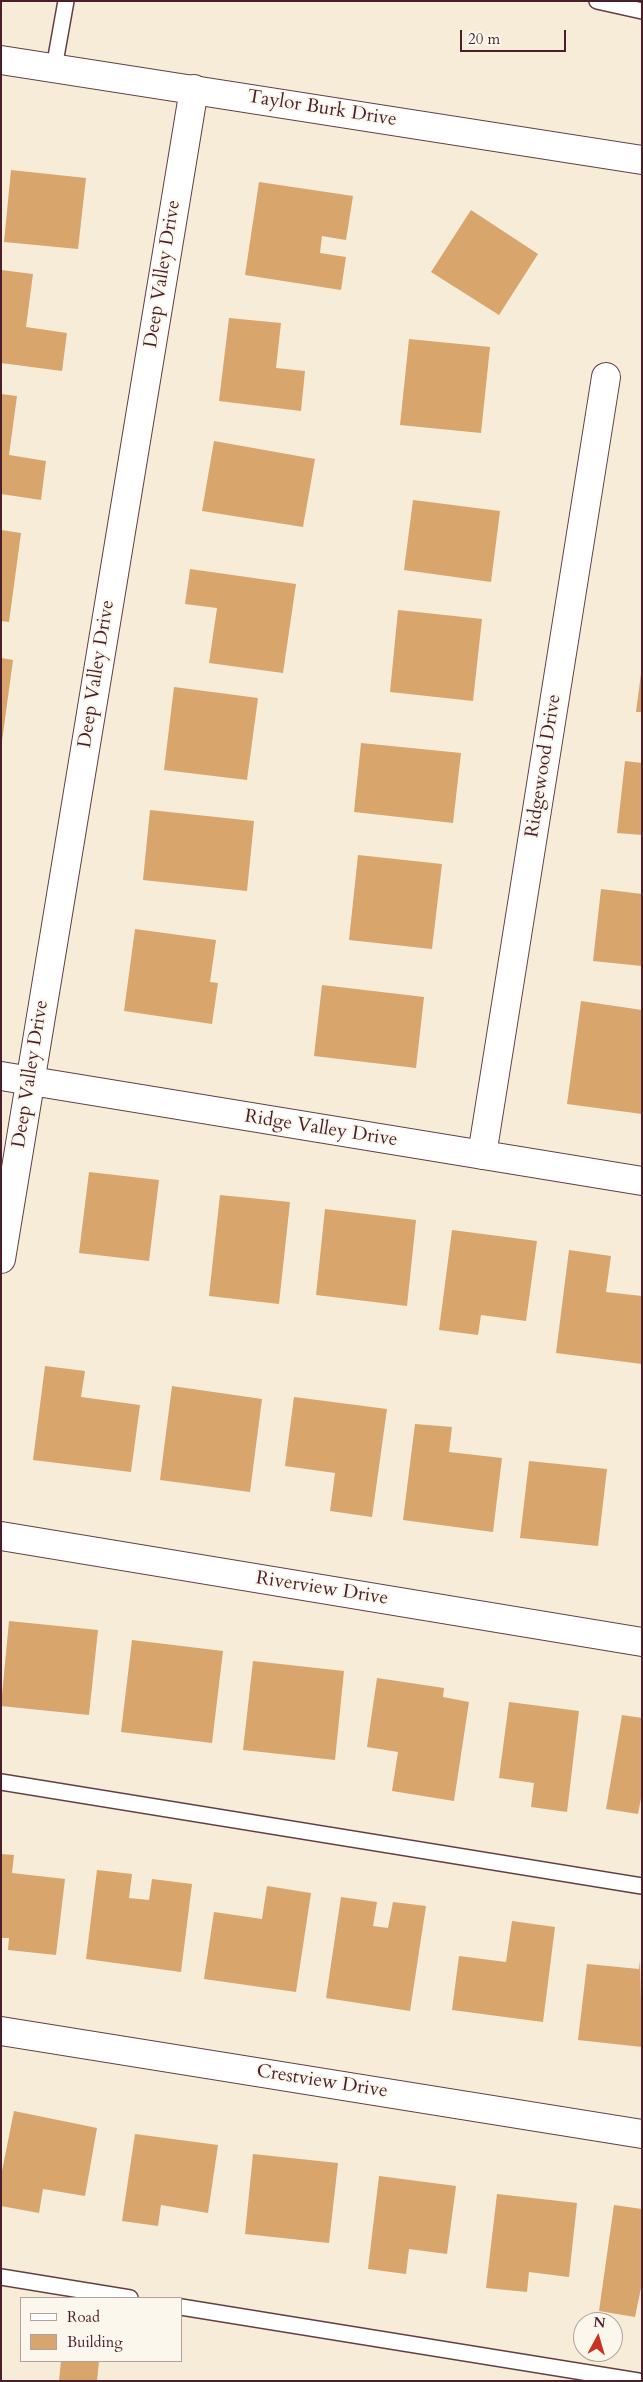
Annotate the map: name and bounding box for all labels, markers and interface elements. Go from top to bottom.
scale bar [463,20,569,52]
text: 20 m [468,29,500,49]
street label: Taylor Burk Drive [246,86,398,132]
street label: Deep Valley Drive [140,198,186,350]
street label: Deep Valley Drive [74,598,120,750]
street label: Ridgewood Drive [521,693,567,839]
street label: Deep Valley Drive [8,998,54,1150]
street label: Ridge Valley Drive [243,1106,399,1152]
street label: Riverview Drive [254,1567,390,1611]
street label: Crestview Drive [255,2060,389,2104]
legend [20,2297,182,2362]
text: Road [67,2307,100,2327]
north arrow [573,2312,623,2362]
text: N [592,2312,607,2333]
text: Building [67,2332,123,2352]

